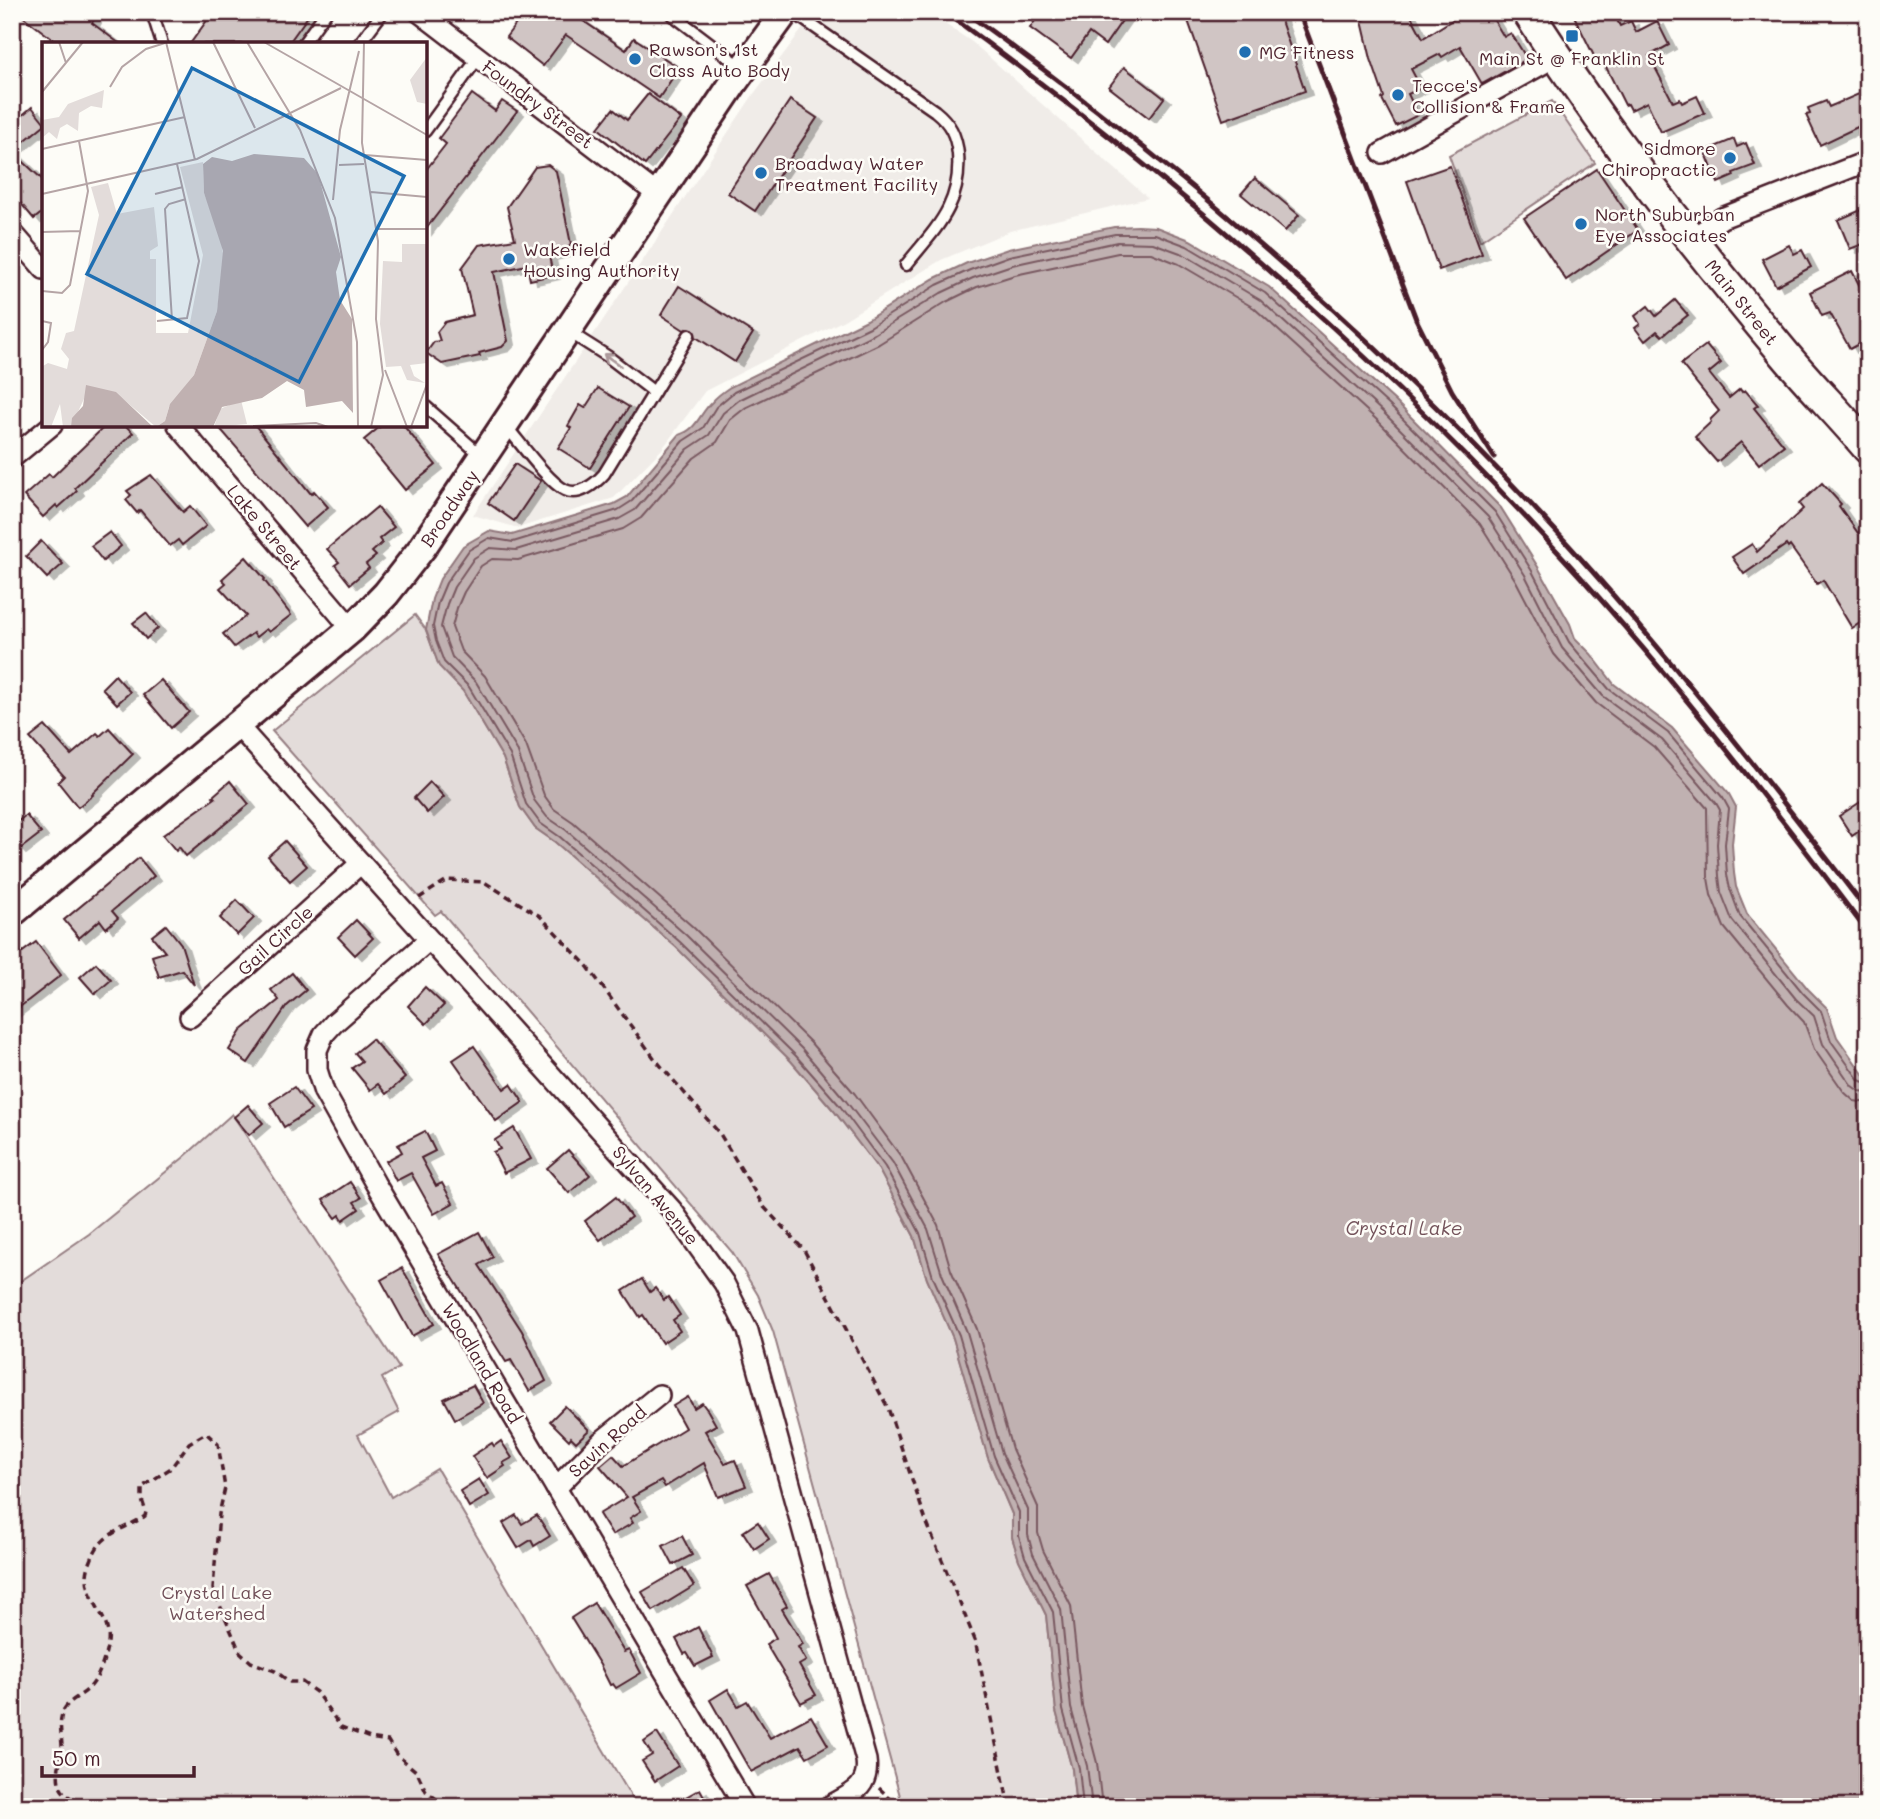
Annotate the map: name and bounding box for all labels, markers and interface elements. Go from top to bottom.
marker: Main St @ Franklin St [1564,28,1580,44]
place label: Rawson's 1st Class Auto Body [649,37,790,82]
place label: MG Fitness [1259,40,1355,64]
inset map [42,42,427,427]
marker: MG Fitness [1237,44,1253,60]
place label: Main St @ Franklin St [1479,46,1665,70]
marker: Rawson's 1st Class Auto Body [627,51,643,67]
street label: Foundry Street [477,54,599,154]
place label: Tecce's Collision & Frame [1412,73,1565,118]
marker: Tecce's Collision & Frame [1390,87,1406,103]
place label: Sidmore Chiropractic [1602,136,1716,181]
marker: Sidmore Chiropractic [1722,150,1738,166]
place label: Broadway Water Treatment Facility [775,151,938,196]
marker: Broadway Water Treatment Facility [753,165,769,181]
place label: North Suburban Eye Associates [1595,202,1735,247]
marker: North Suburban Eye Associates [1573,216,1589,232]
place label: Wakefield Housing Authority [523,237,680,282]
marker: Wakefield Housing Authority [501,251,517,267]
street label: Main Street [1700,254,1784,350]
one-way arrow [603,353,622,367]
street label: Broadway [414,465,484,551]
street label: Lake Street [222,479,308,575]
street label: Gail Circle [232,900,318,980]
street label: Sylvan Avenue [607,1140,705,1250]
water label: Crystal Lake [1346,1215,1462,1240]
street label: Woodland Road [437,1298,527,1428]
street label: Savin Road [563,1400,651,1482]
park label: Crystal Lake Watershed [162,1580,272,1625]
scale bar [42,1735,194,1779]
text: 50 m [52,1744,101,1771]

